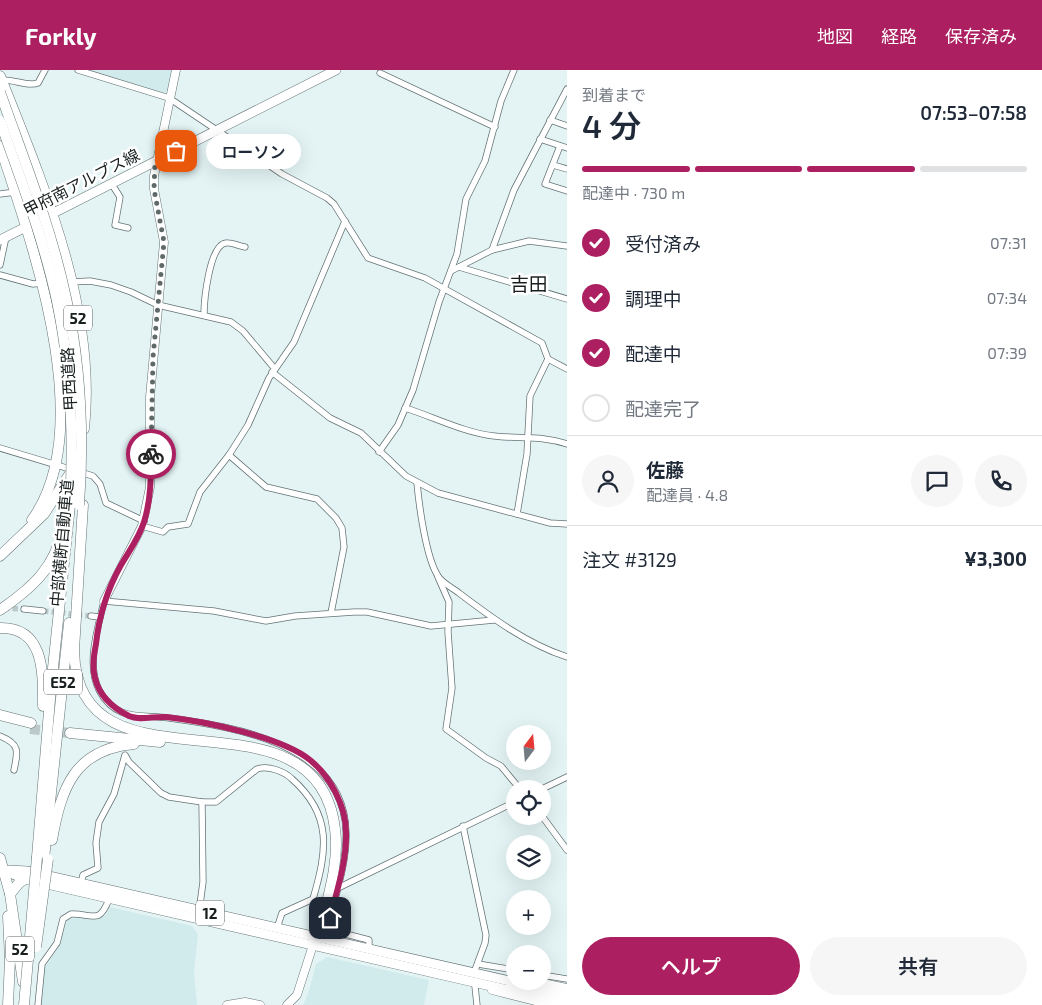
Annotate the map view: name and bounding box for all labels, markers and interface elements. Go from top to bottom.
text: Forkly [25,21,97,50]
text: 地図 [817,25,853,47]
text: 経路 [881,25,917,47]
text: 保存済み [945,25,1017,47]
text: 到着まで [582,85,646,104]
text: 07:53–07:58 [920,101,1027,124]
text: 4 分 [582,106,641,144]
pin [155,130,197,172]
callout: ローソン [206,134,301,168]
icon: bag [162,137,190,165]
text: ローソン [221,142,286,161]
street label: 甲府南アルプス線 [20,145,142,219]
text: 配達中 · 730 m [582,183,685,202]
icon: check [582,229,610,257]
text: 受付済み [625,232,701,255]
text: 07:31 [990,233,1027,252]
district label: 吉田 [510,272,548,295]
icon: check [582,284,610,312]
text: 調理中 [625,287,682,310]
text: 07:34 [987,288,1027,307]
road number: 52 [64,306,92,330]
icon: check [582,339,610,367]
text: 配達中 [625,342,682,365]
text: 07:39 [987,343,1027,362]
street label: 甲西道路 [57,347,79,411]
text: 配達完了 [625,397,701,420]
courier [126,429,176,479]
icon: bike [137,440,165,468]
button: person [582,455,634,507]
button: chat [911,455,963,507]
button: phone [975,455,1027,507]
text: 佐藤 [646,458,684,481]
street label: 中部横断自動車道 [46,478,76,608]
text: 配達員 · 4.8 [646,485,728,504]
text: ¥3,300 [964,547,1027,570]
text: 注文 #3129 [582,548,677,571]
road number: E52 [44,670,82,694]
north arrow [506,725,551,770]
map controls [506,725,551,990]
button: locate [506,780,551,825]
button: layers [506,835,551,880]
button: + [506,890,551,935]
pin [309,897,351,939]
road number: 12 [196,900,224,926]
icon: home [316,904,344,932]
road number: 52 [6,936,34,962]
button: ヘルプ [582,937,800,995]
button: 共有 [810,937,1027,995]
button: − [506,945,551,990]

